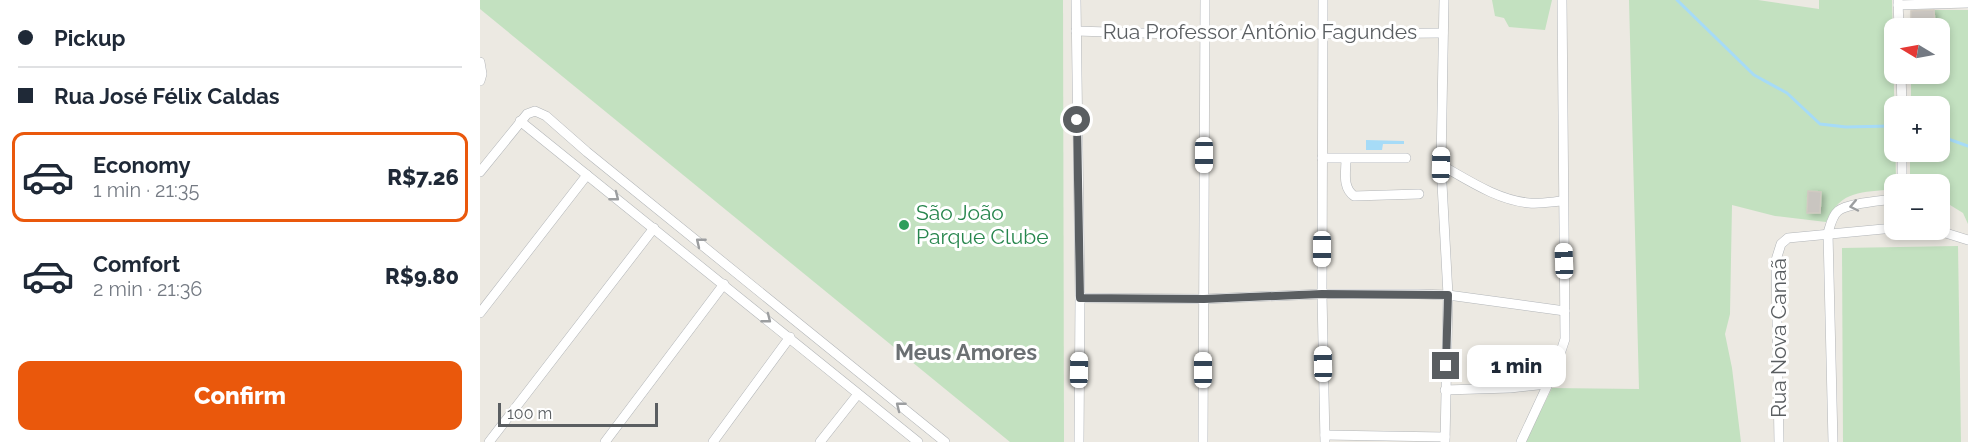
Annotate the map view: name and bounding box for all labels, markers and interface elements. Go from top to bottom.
north arrow [1884,18,1950,84]
map controls [1884,18,1950,240]
street label: Rua Professor Antônio Fagundes [1103,19,1417,44]
text: Pickup [54,25,126,51]
text: Rua José Félix Caldas [54,83,280,109]
button: + [1884,96,1950,162]
route start [1063,106,1090,133]
car [1195,137,1213,173]
car [1432,147,1450,183]
icon: car [21,150,75,204]
text: Economy [93,152,191,178]
text: R$7.26 [387,164,459,190]
button: − [1884,174,1950,240]
text: 1 min · 21:35 [93,178,199,202]
one-way arrow [608,190,619,201]
one-way arrow [1849,199,1859,212]
place label: São João Parque Clube [916,200,1048,249]
marker: São João Parque Clube [897,218,911,232]
car [1313,231,1331,267]
one-way arrow [696,239,707,250]
car [1554,243,1574,279]
icon: car [21,249,75,303]
text: Comfort [93,251,180,277]
street label: Rua Nova Canaã [1766,258,1791,418]
text: R$9.80 [385,263,459,289]
text: 2 min · 21:36 [93,277,202,301]
one-way arrow [760,311,771,322]
district label: Meus Amores [895,339,1037,365]
callout: 1 min [1467,345,1566,387]
car [1314,346,1332,382]
car [1070,352,1088,388]
car [1194,352,1212,388]
route end [1432,352,1459,379]
text: 1 min [1491,354,1542,378]
button: Confirm [18,361,462,430]
scale bar [498,400,658,428]
one-way arrow [895,402,906,413]
text: 100 m [507,404,552,423]

